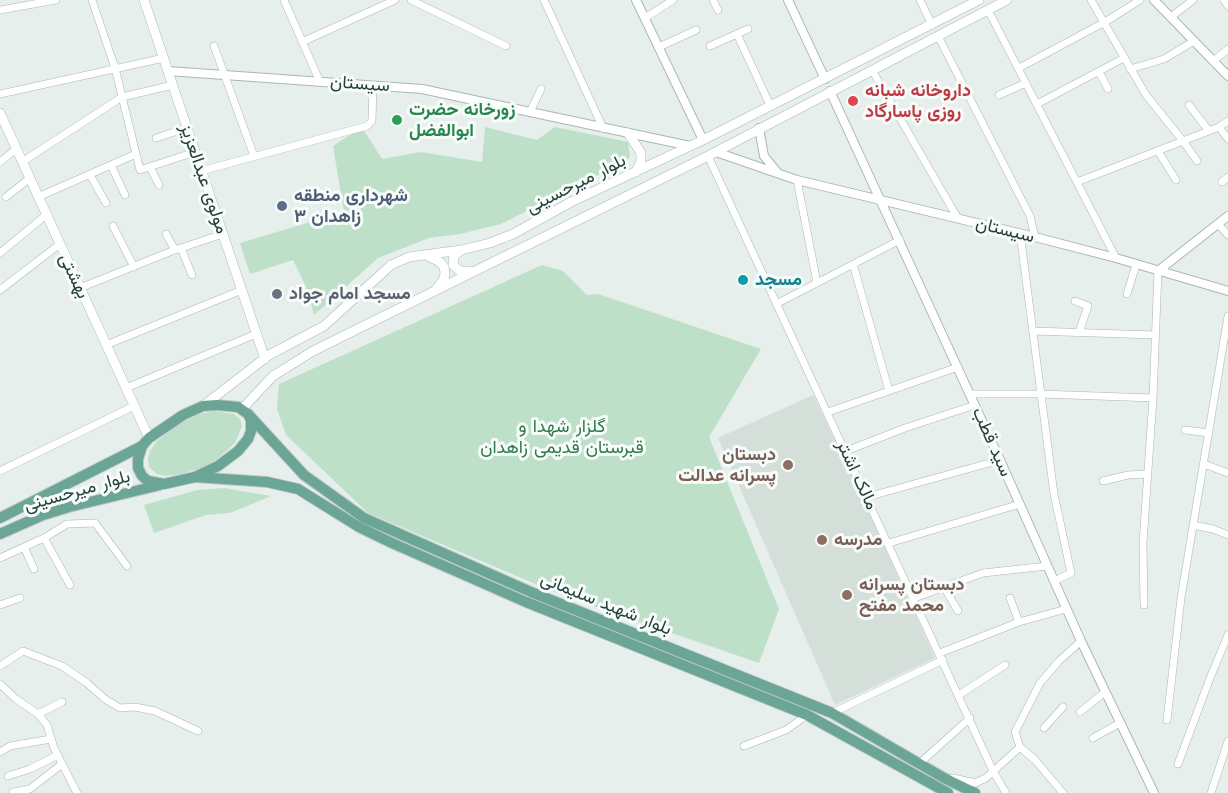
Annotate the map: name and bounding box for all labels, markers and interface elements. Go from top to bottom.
street label: سیستان [329,71,391,97]
place label: داروخانه شبانه روزی پاسارگاد [865,80,971,122]
marker: داروخانه شبانه روزی پاسارگاد [846,94,860,108]
place label: زورخانه حضرت ابوالفضل [409,99,515,142]
marker: زورخانه حضرت ابوالفضل [390,113,404,127]
street label: مولوی عبدالعزیز [175,121,233,237]
street label: بلوار میرحسینی [522,150,630,218]
place label: شهرداری منطقه ۳ زاهدان [294,185,408,228]
marker: شهرداری منطقه ۳ زاهدان [275,199,289,213]
street label: سیستان [973,212,1037,248]
street label: بهشتی [54,250,94,302]
place label: مسجد [755,269,802,291]
marker: مسجد [736,273,750,287]
place label: مسجد امام جواد [289,283,411,305]
marker: مسجد امام جواد [270,287,284,301]
street label: سید قطب [967,404,1017,480]
park label: گلزار شهدا و قبرستان قدیمی زاهدان [480,416,644,458]
street label: مالک اشتر [831,437,883,513]
place label: دبستان پسرانه عدالت [678,444,776,486]
marker: دبستان پسرانه عدالت [781,458,795,472]
street label: بلوار میرحسینی [21,466,133,516]
place label: مدرسه [834,529,883,551]
marker: مدرسه [815,533,829,547]
street label: بلوار شهید سلیمانی [537,568,675,640]
place label: دبستان پسرانه محمد مفتح [859,574,965,616]
marker: دبستان پسرانه محمد مفتح [840,588,854,602]

